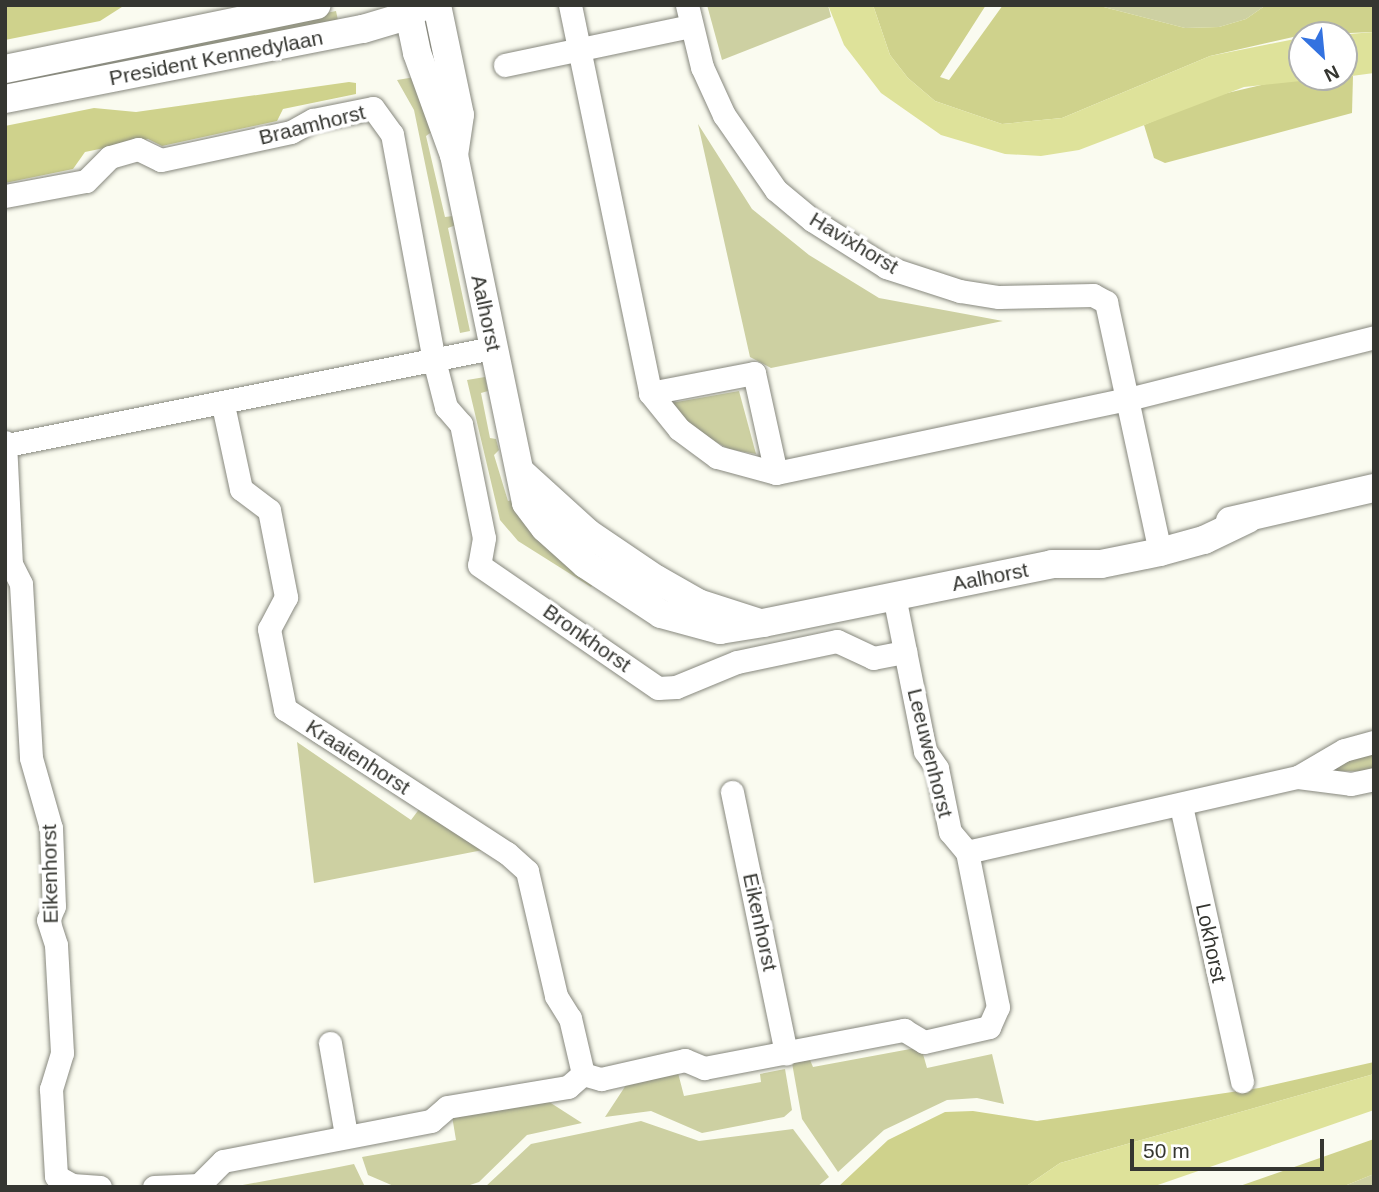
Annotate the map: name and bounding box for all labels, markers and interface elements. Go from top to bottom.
north arrow [1288,21,1358,91]
street label: President Kennedylaan [107,25,325,91]
text: N [1321,61,1342,86]
street label: Braamhorst [256,100,368,150]
street label: Havixhorst [805,207,903,279]
street label: Aalhorst [466,273,506,353]
street label: Aalhorst [950,557,1030,597]
street label: Bronkhorst [538,599,636,677]
street label: Leeuwenhorst [902,686,958,820]
street label: Kraaienhorst [301,714,415,800]
street label: Eikenhorst [37,824,63,924]
street label: Eikenhorst [737,871,783,973]
street label: Lokhorst [1190,901,1232,985]
scale bar [1134,1126,1328,1170]
text: 50 m [1143,1139,1190,1162]

